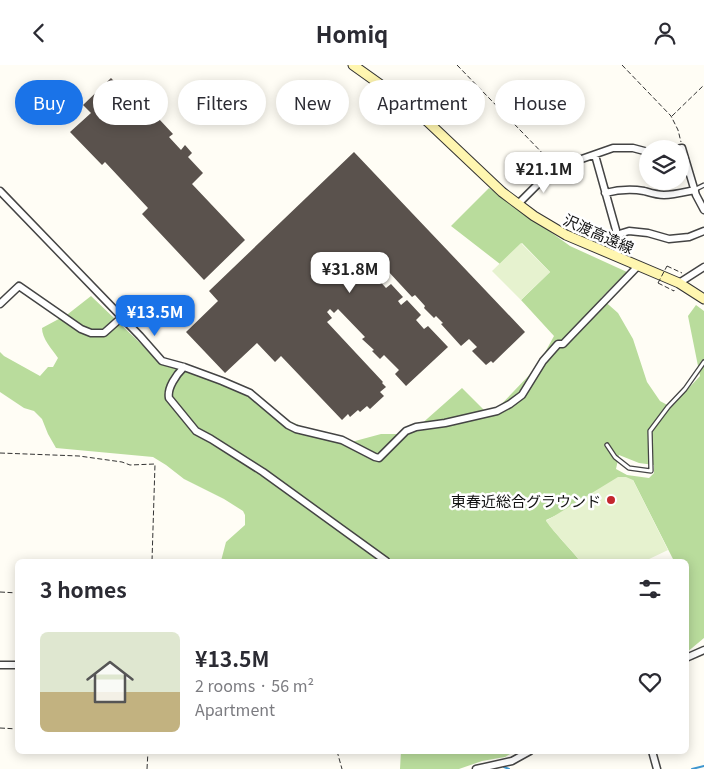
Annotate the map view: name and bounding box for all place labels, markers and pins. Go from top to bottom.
pin: ¥21.1M [503,151,585,194]
pin: ¥31.8M [309,251,391,294]
pin: ¥13.5M [114,295,196,337]
place label: 東春近総合グラウンド [451,490,601,511]
marker: 東春近総合グラウンド [605,494,617,506]

